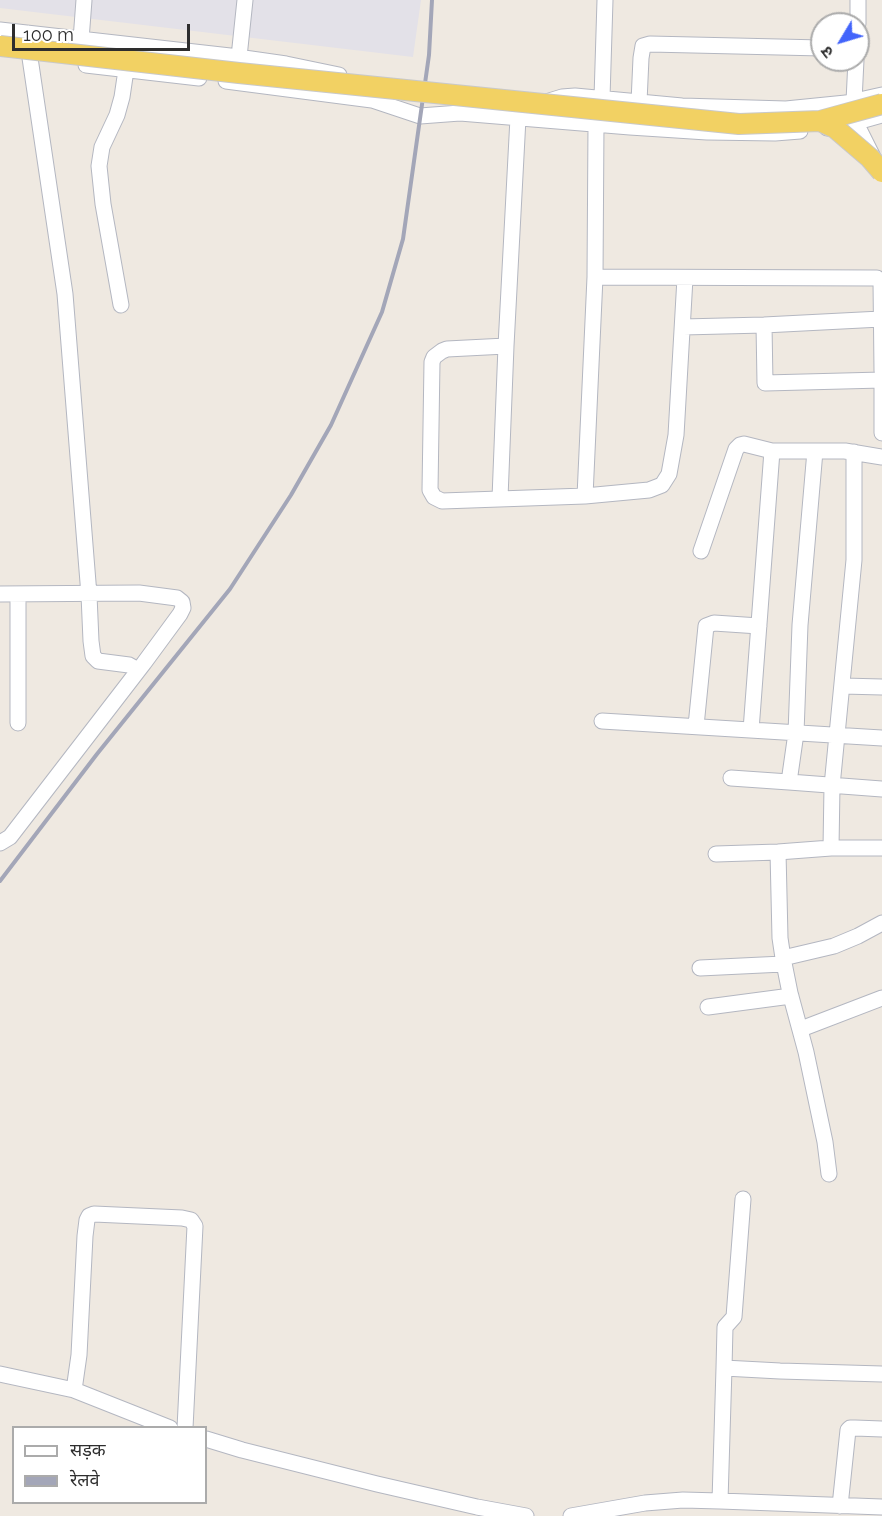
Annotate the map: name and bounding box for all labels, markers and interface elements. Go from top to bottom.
scale bar [15,12,194,50]
north arrow [810,12,870,72]
text: 100 m [23,24,74,45]
text: उ [817,43,837,62]
legend [12,1426,207,1504]
text: सड़क [70,1439,106,1460]
text: रेलवे [70,1469,100,1490]

